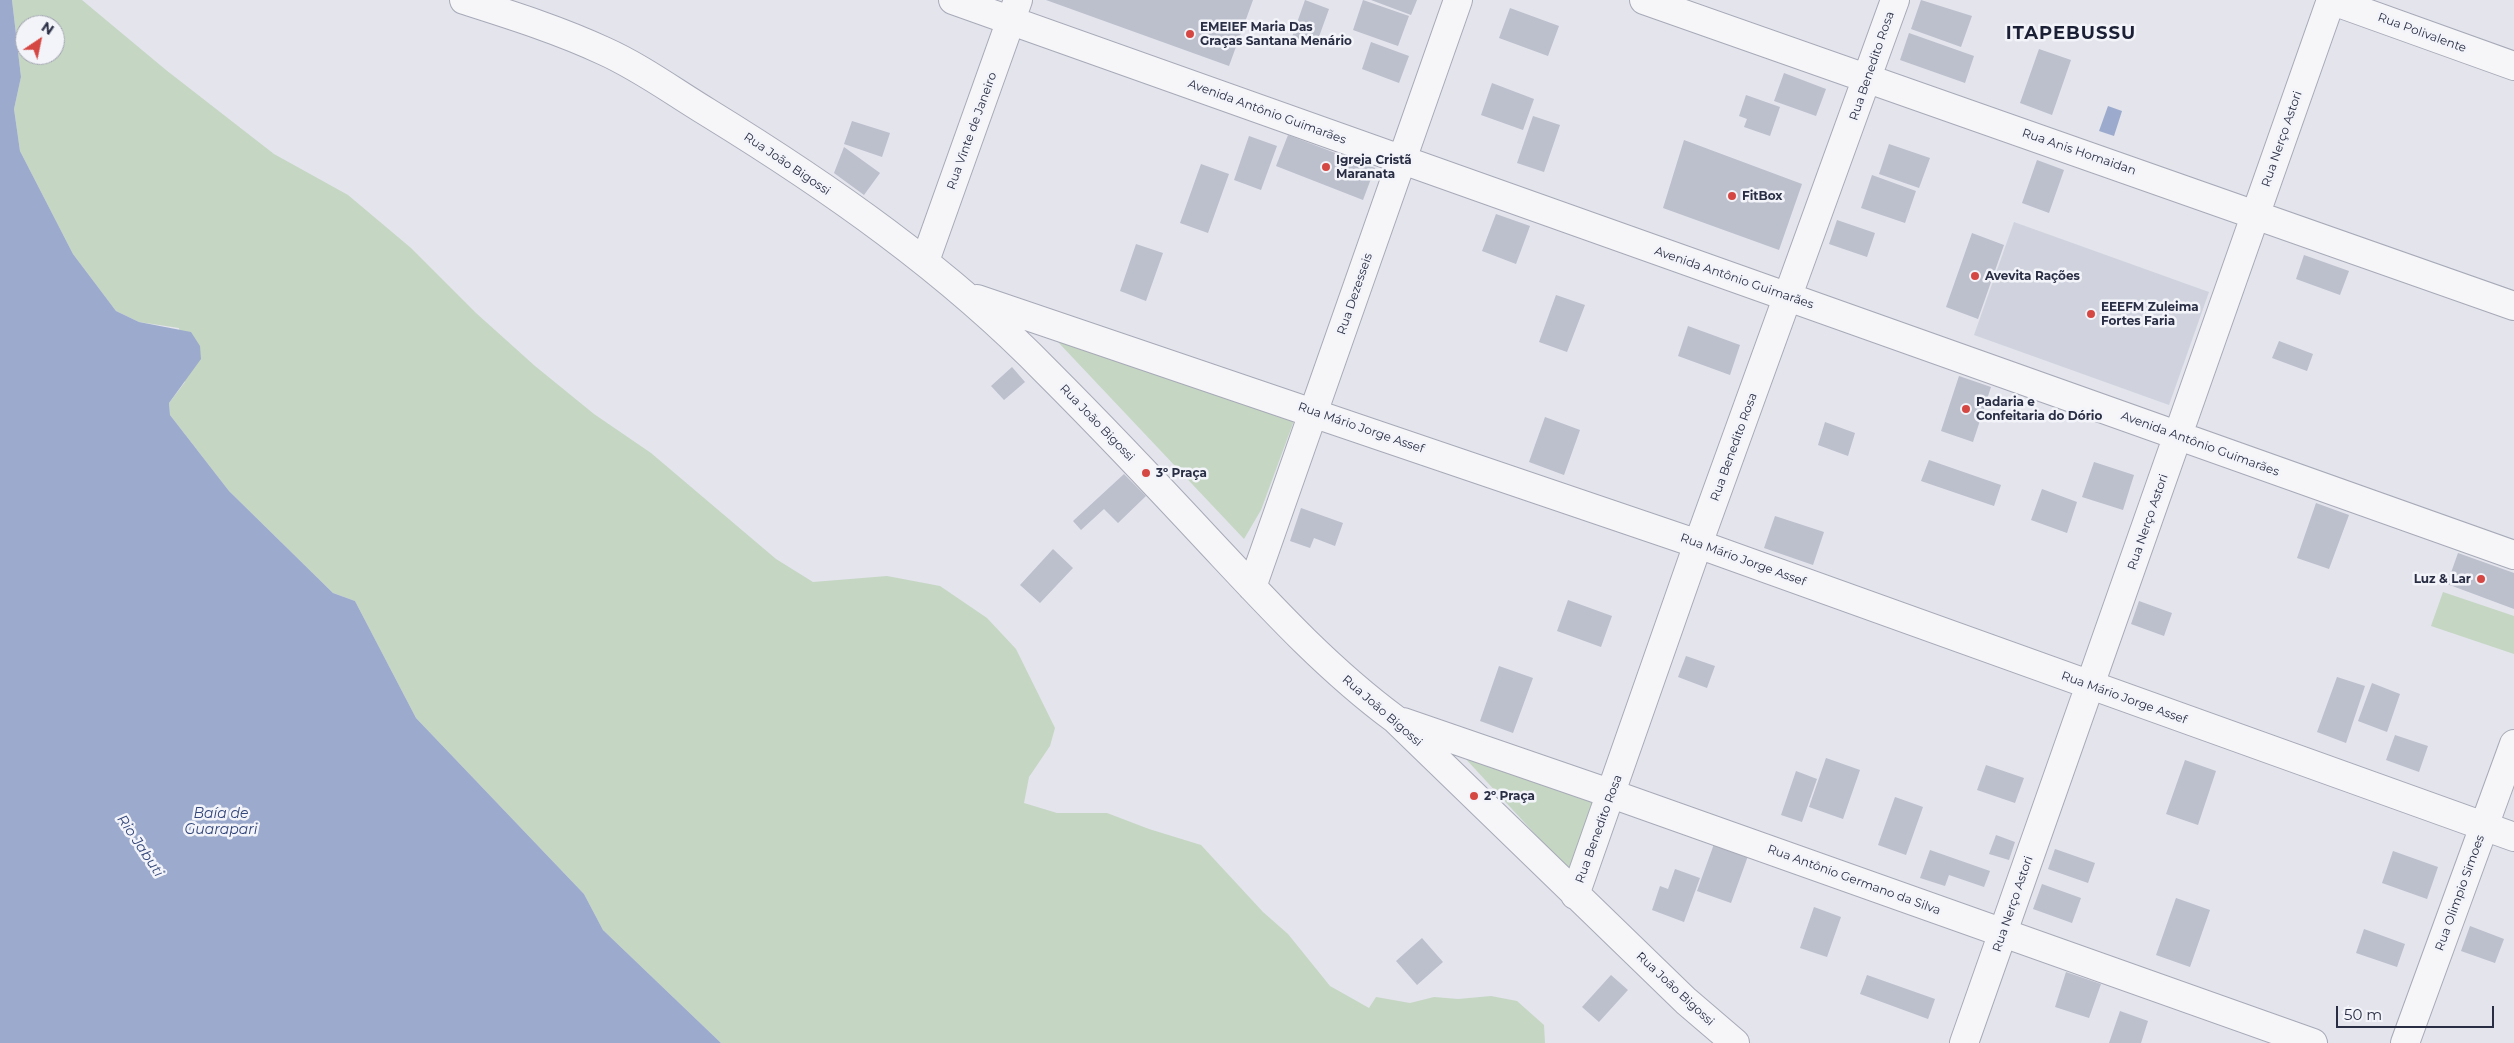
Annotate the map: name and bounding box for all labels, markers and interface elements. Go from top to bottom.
street label: Rua Benedito Rosa [1847,10,1897,122]
street label: Rua Polivalente [2376,10,2468,56]
north arrow [15,15,65,65]
text: N [38,18,58,39]
place label: EMEIEF Maria Das Graças Santana Menário [1200,20,1352,48]
district label: ITAPEBUSSU [2005,23,2137,45]
marker: EMEIEF Maria Das Graças Santana Menário [1184,28,1196,40]
street label: Rua Vinte de Janeiro [944,70,1000,192]
street label: Avenida Antônio Guimarães [1186,77,1348,147]
street label: Rua Nerço Astori [2259,89,2305,189]
street label: Rua Anis Homaidan [2020,126,2138,178]
street label: Rua João Bigossi [741,130,833,198]
place label: Igreja Cristã Maranata [1336,153,1412,181]
marker: Igreja Cristã Maranata [1320,161,1332,173]
place label: FitBox [1742,189,1782,203]
marker: FitBox [1726,190,1738,202]
street label: Avenida Antônio Guimarães [1653,244,1815,312]
street label: Rua Dezesseis [1334,251,1376,337]
place label: Avevita Rações [1985,269,2080,283]
marker: Avevita Rações [1969,270,1981,282]
place label: EEEFM Zuleima Fortes Faria [2101,300,2199,328]
marker: EEEFM Zuleima Fortes Faria [2085,308,2097,320]
street label: Rua João Bigossi [1057,382,1137,464]
street label: Rua Benedito Rosa [1708,391,1760,503]
place label: Padaria e Confeitaria do Dório [1976,395,2102,423]
street label: Rua Mário Jorge Assef [1296,400,1426,456]
marker: Padaria e Confeitaria do Dório [1960,403,1972,415]
street label: Avenida Antônio Guimarães [2119,409,2281,479]
place label: 3º Praça [1156,466,1207,480]
marker: 3º Praça [1140,467,1152,479]
street label: Rua Nerço Astori [2125,472,2171,572]
street label: Rua Mário Jorge Assef [1678,531,1808,589]
place label: Luz & Lar [2414,572,2471,586]
marker: Luz & Lar [2475,573,2487,585]
street label: Rua Mário Jorge Assef [2059,669,2189,727]
street label: Rua João Bigossi [1339,672,1425,750]
street label: Rua Benedito Rosa [1573,773,1625,885]
place label: 2º Praça [1484,789,1535,803]
marker: 2º Praça [1468,790,1480,802]
water label: Baía de Guarapari [185,806,257,839]
water label: Rio Jabuti [113,812,167,880]
street label: Rua Olimpio Simoes [2432,833,2488,953]
street label: Rua Antônio Germano da Silva [1765,842,1943,918]
street label: Rua Nerço Astori [1990,854,2036,954]
street label: Rua João Bigossi [1633,949,1717,1029]
scale bar [2339,996,2496,1028]
text: 50 m [2344,1005,2382,1024]

